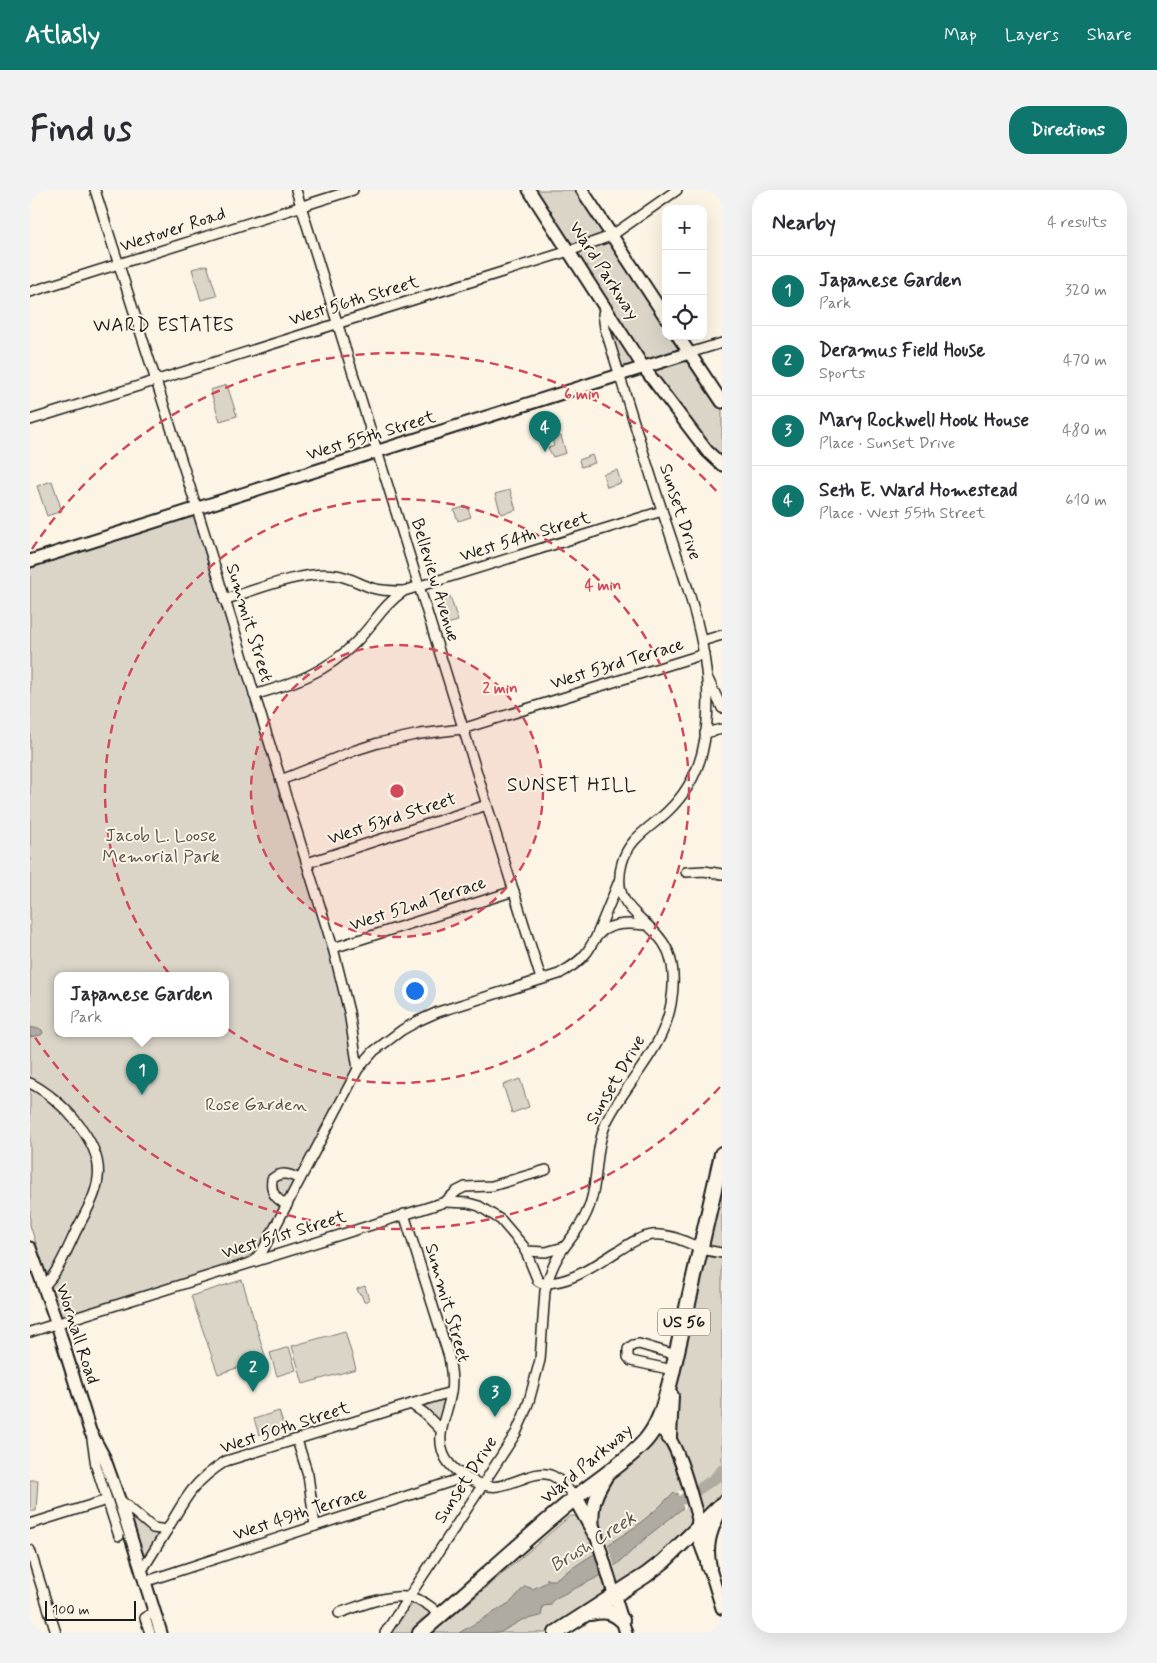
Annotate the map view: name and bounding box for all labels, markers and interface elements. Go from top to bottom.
text: Atlasly [25,20,100,51]
text: Map [944,23,977,47]
text: Layers [1005,23,1059,47]
text: Share [1087,23,1132,47]
button: Directions [1009,106,1127,154]
text: Find us [30,107,132,153]
street label: Westover Road [117,202,229,258]
map controls [662,205,707,340]
button: + [662,205,707,250]
text: Nearby [772,209,836,237]
text: 4 results [1047,212,1107,233]
street label: Ward Parkway [563,217,645,325]
button: − [662,250,707,295]
text: Japanese Garden [819,268,962,293]
street label: West 56th Street [286,270,422,332]
text: 1 [784,280,792,301]
text: 320 m [1065,280,1107,301]
text: Park [819,293,851,314]
button: locate [662,295,707,340]
district label: WARD ESTATES [93,313,235,338]
text: Deramus Field House [819,338,985,363]
text: 2 [784,350,792,371]
text: 470 m [1063,350,1107,371]
text: Sports [819,363,865,384]
text: 6 min [564,385,600,405]
street label: West 55th Street [304,405,439,467]
text: Mary Rockwell Hook House [819,408,1029,433]
pin: 4 [529,411,561,452]
text: 3 [784,420,792,441]
text: 480 m [1062,420,1107,441]
text: Place · Sunset Drive [819,433,955,454]
street label: Sunset Drive [653,461,707,563]
text: Seth E. Ward Homestead [819,478,1017,503]
text: 4 [783,490,793,511]
text: 610 m [1065,490,1107,511]
text: Place · West 55th Street [819,503,985,524]
street label: West 54th Street [457,506,593,568]
street label: Belleview Avenue [405,516,465,644]
street label: Summit Street [220,561,278,685]
text: 4 min [585,576,621,596]
street label: West 53rd Terrace [547,632,687,696]
text: 2 min [482,679,518,699]
district label: SUNSET HILL [507,773,637,798]
centre of rings [388,782,406,800]
street label: West 53rd Street [325,787,459,851]
park label: Jacob L. Loose Memorial Park [102,824,220,869]
street label: West 52nd Terrace [347,871,489,937]
popup [54,972,229,1037]
your location [402,978,428,1004]
text: Japanese Garden [70,982,213,1007]
text: Park [70,1007,102,1028]
street label: Sunset Drive [581,1031,651,1129]
pin: 1 [126,1054,158,1095]
park label: Rose Garden [205,1093,307,1117]
street label: West 51st Street [219,1205,350,1265]
street label: Summit Street [419,1241,476,1366]
street label: Wornall Road [49,1281,105,1387]
road number: US 56 [658,1308,710,1336]
pin: 2 [237,1351,269,1392]
pin: 3 [479,1376,511,1417]
street label: West 50th Street [217,1396,353,1460]
street label: Ward Parkway [536,1418,638,1510]
street label: Sunset Drive [429,1432,503,1528]
street label: West 49th Terrace [230,1481,370,1547]
water label: Brush Creek [545,1505,641,1578]
scale bar [45,1598,136,1621]
text: 100 m [52,1601,90,1619]

